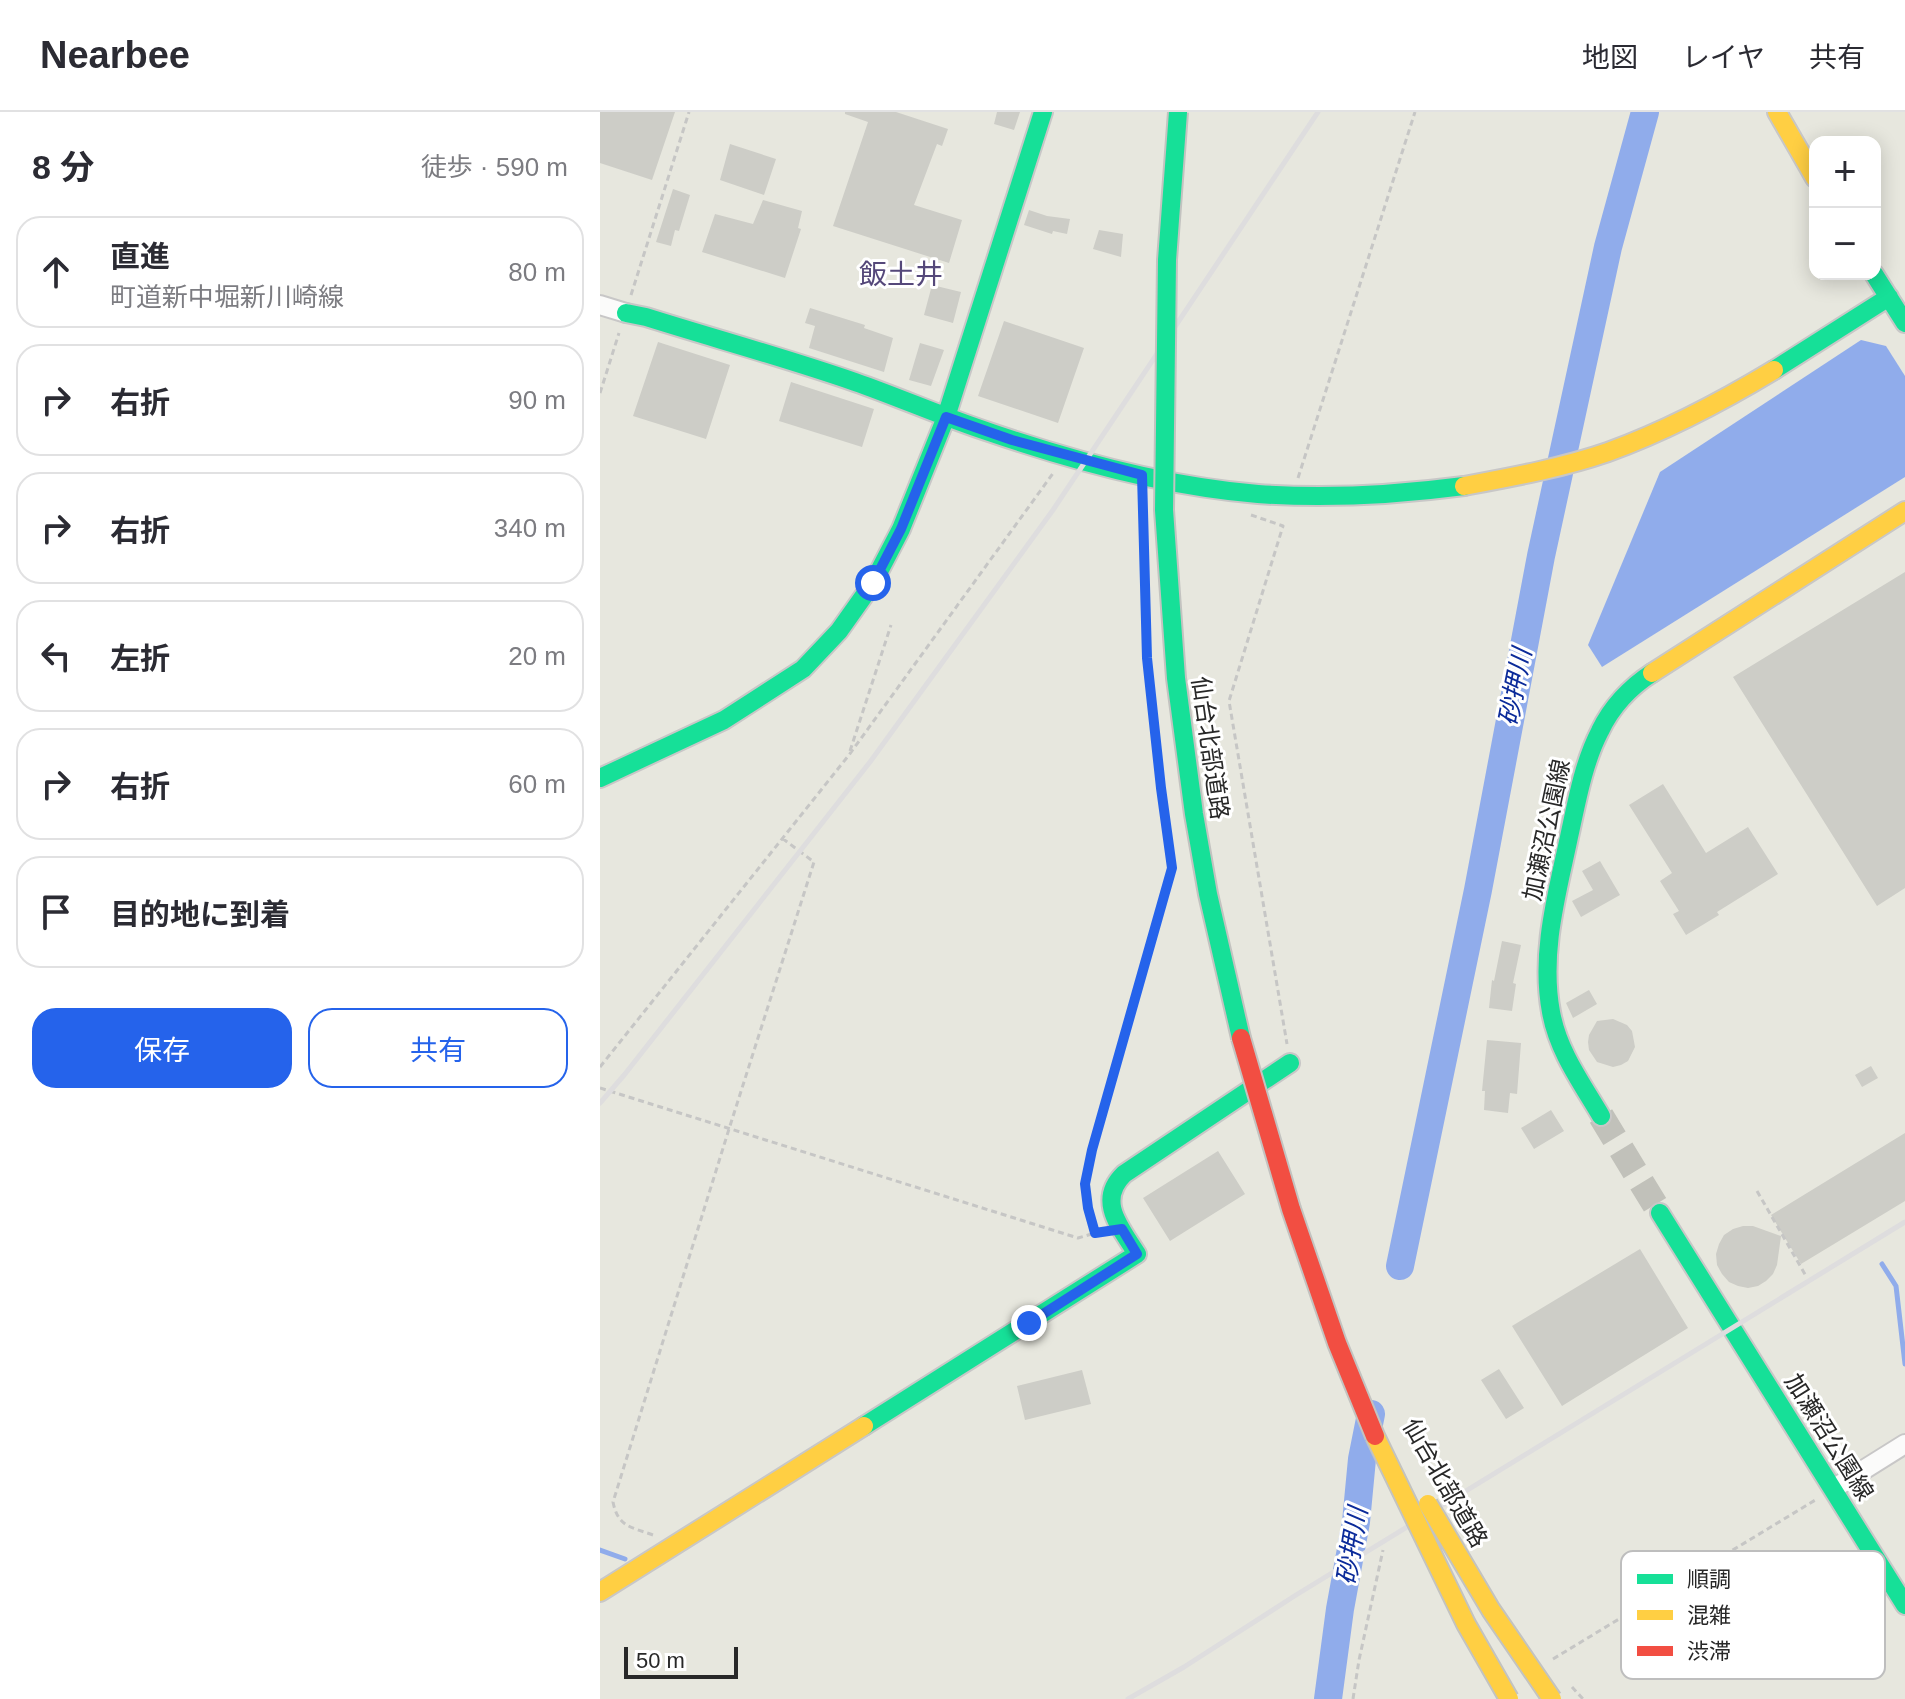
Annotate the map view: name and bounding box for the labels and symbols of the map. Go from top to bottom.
district label: 飯土井 [859,259,943,290]
route start [855,565,891,601]
water label: 砂押川 [1493,643,1538,728]
street label: 仙台北部道路 [1187,675,1234,821]
street label: 加瀬沼公園線 [1518,757,1575,903]
route end [1011,1305,1047,1341]
street label: 加瀬沼公園線 [1780,1369,1879,1505]
street label: 仙台北部道路 [1398,1414,1493,1552]
water label: 砂押川 [1331,1502,1373,1587]
legend [1621,1551,1885,1679]
text: 順調 [1687,1567,1731,1592]
text: 混雑 [1687,1603,1731,1628]
text: 渋滞 [1687,1639,1731,1664]
scale bar [624,1643,738,1679]

